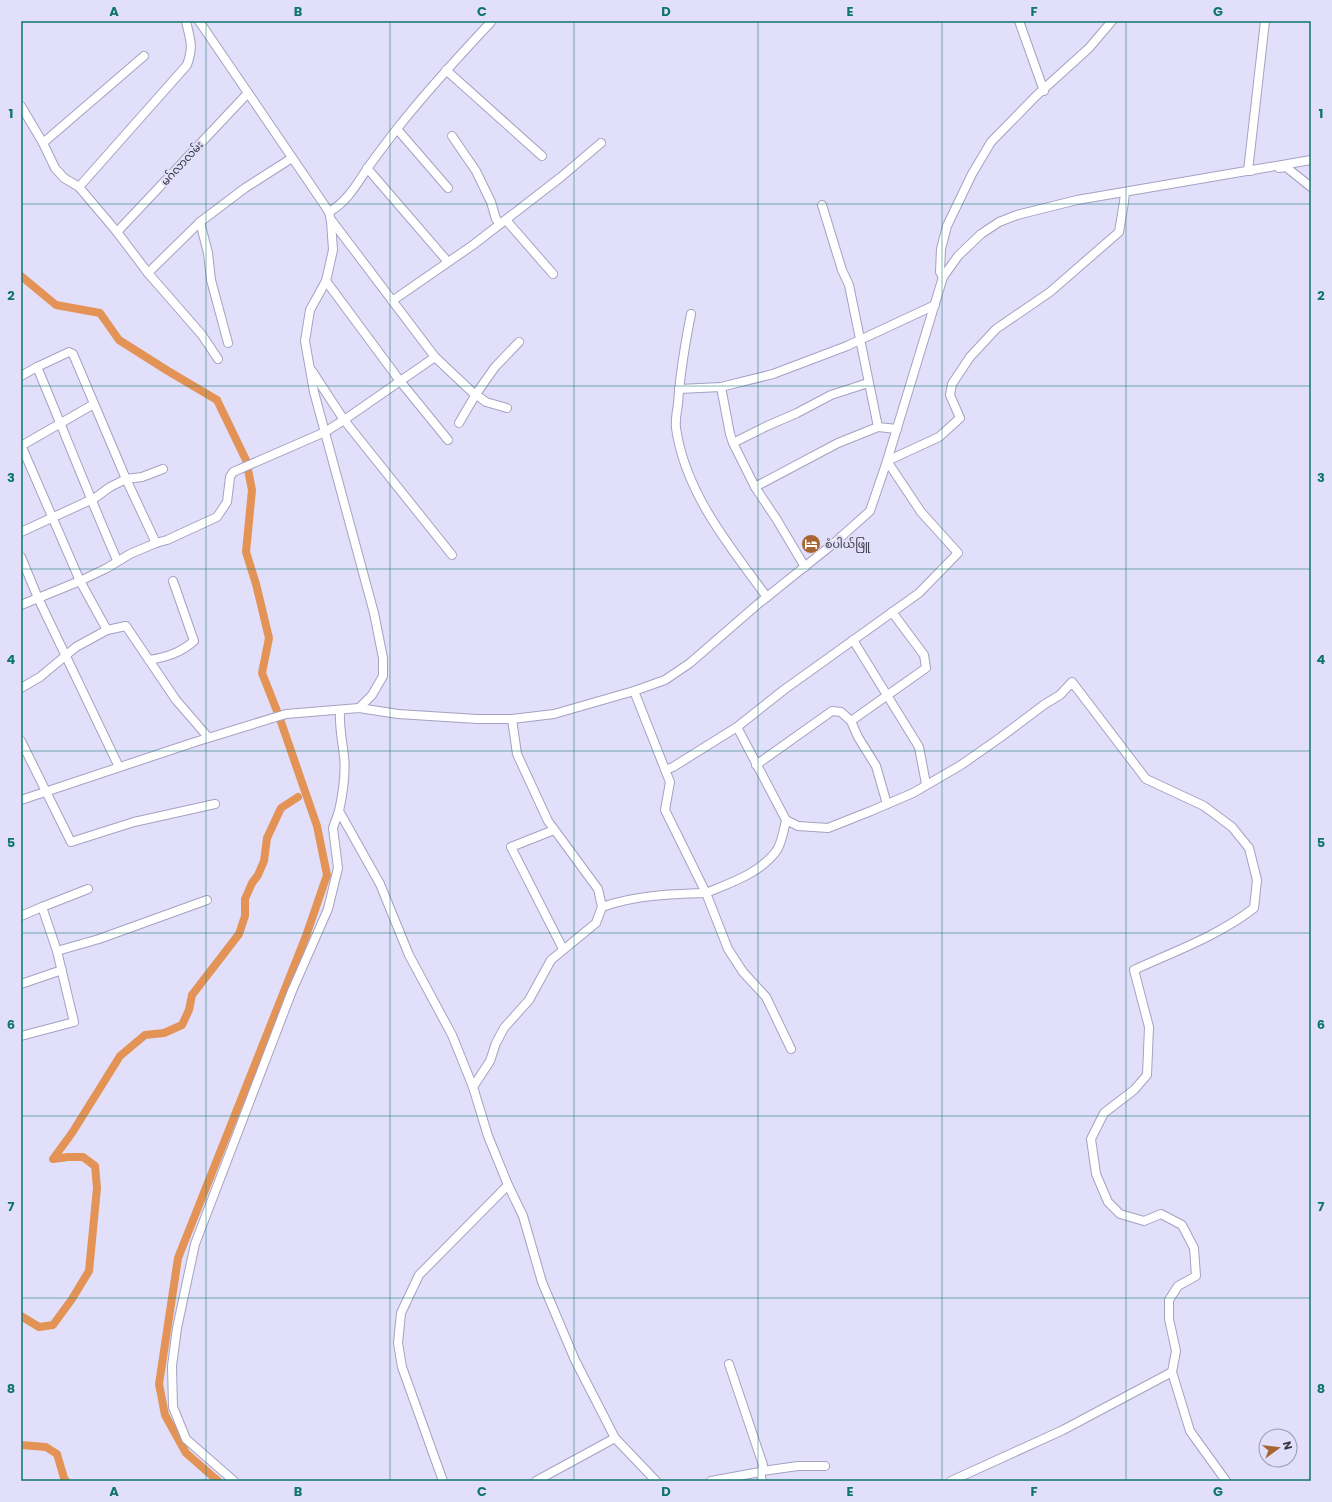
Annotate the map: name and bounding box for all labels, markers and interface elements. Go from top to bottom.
text: A [109,2,119,21]
text: B [294,2,303,21]
text: C [477,2,487,21]
text: D [661,2,671,21]
text: E [846,2,854,21]
text: F [1030,2,1038,21]
text: G [1213,2,1223,21]
text: 1 [9,104,13,123]
text: 1 [1319,104,1323,123]
street label: မဂ်လာလမ်း [157,137,207,189]
text: 2 [7,286,15,305]
text: 2 [1317,286,1325,305]
text: 3 [7,468,15,487]
text: 3 [1317,468,1325,487]
hotel icon: စံပါယ်ဖြူ [800,533,822,555]
place label: စံပါယ်ဖြူ [825,536,871,553]
text: 4 [7,650,16,669]
text: 4 [1317,650,1326,669]
text: 5 [7,833,15,852]
text: 5 [1317,833,1325,852]
text: 6 [7,1015,15,1034]
text: 6 [1317,1015,1325,1034]
text: 7 [8,1197,15,1216]
text: 7 [1318,1197,1325,1216]
text: 8 [7,1379,15,1398]
text: 8 [1317,1379,1325,1398]
north arrow [1258,1428,1298,1468]
text: N [1279,1439,1296,1451]
text: A [109,1482,119,1501]
text: B [294,1482,303,1501]
text: C [477,1482,487,1501]
text: D [661,1482,671,1501]
text: E [846,1482,854,1501]
text: F [1030,1482,1038,1501]
text: G [1213,1482,1223,1501]

